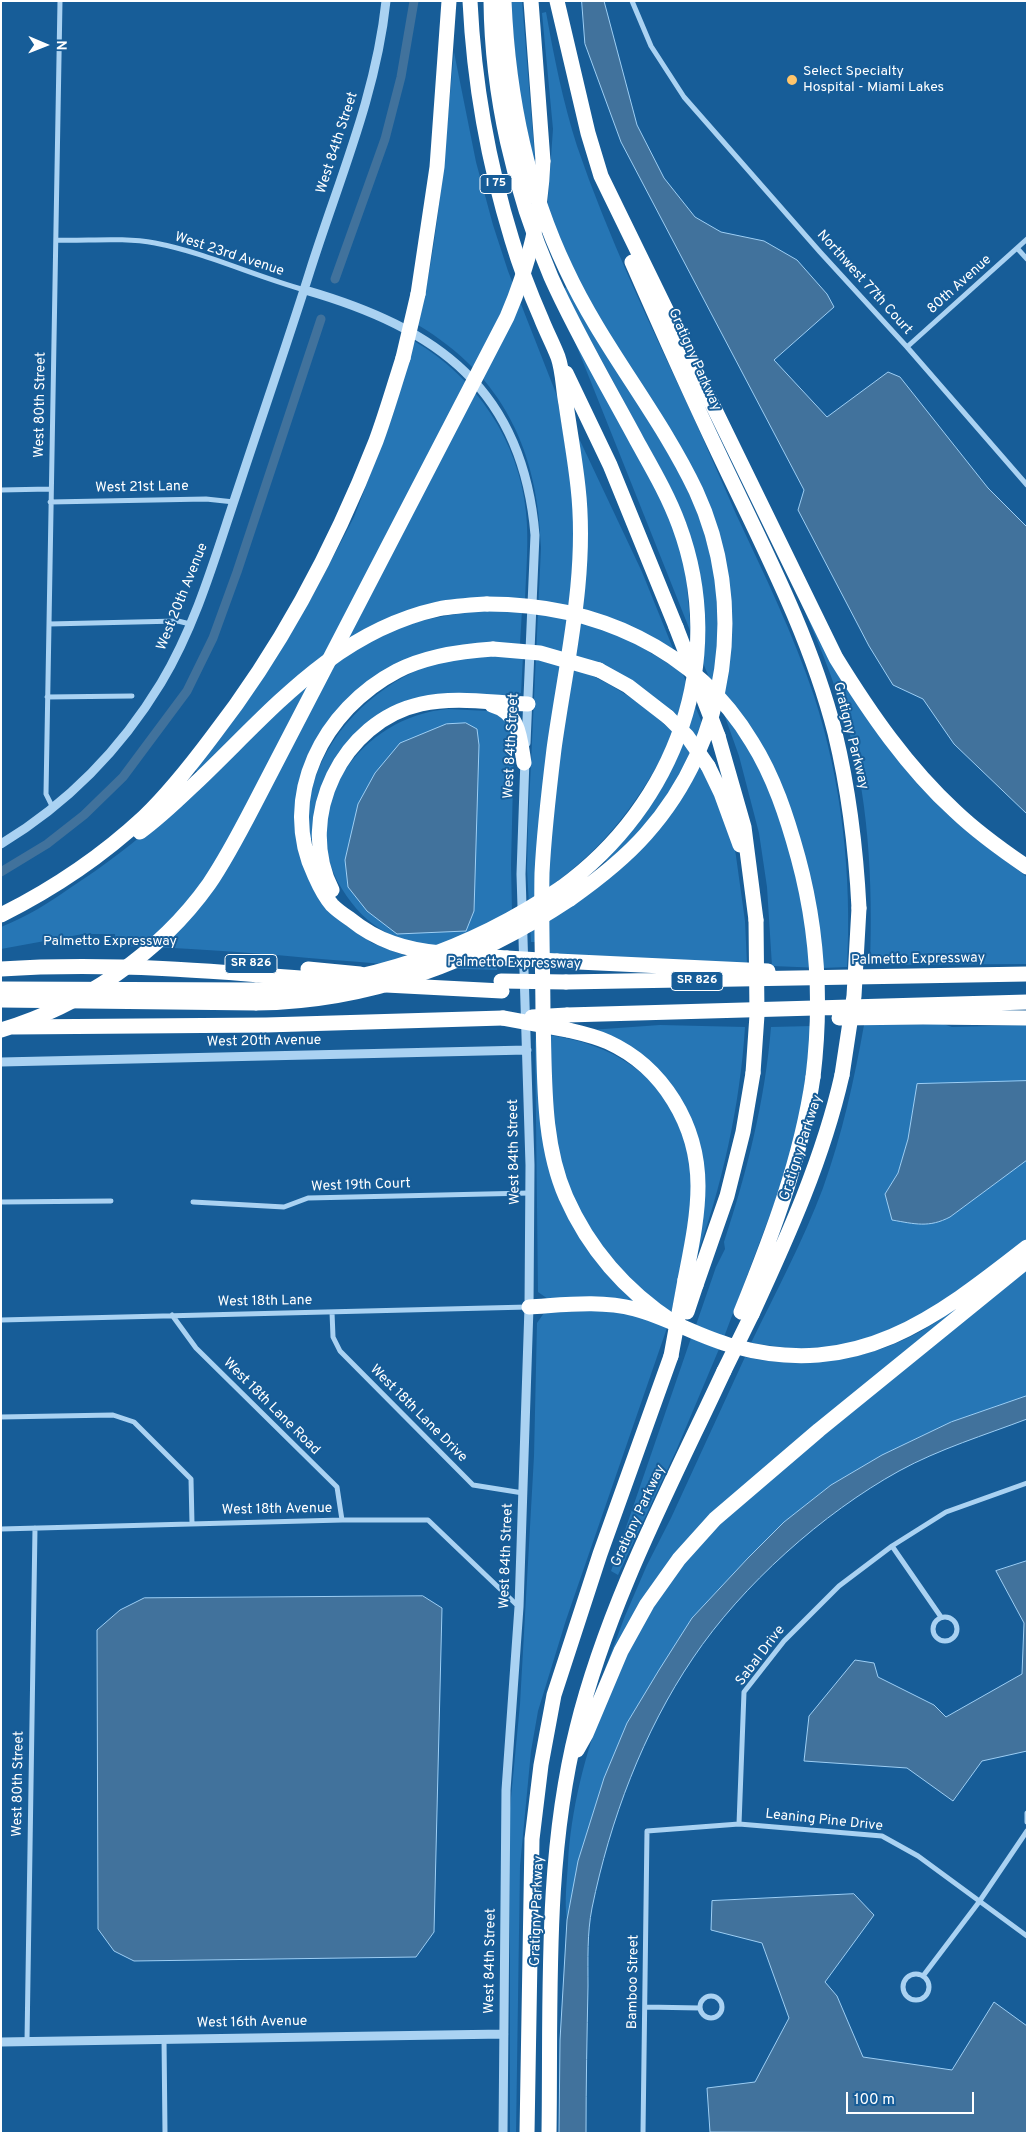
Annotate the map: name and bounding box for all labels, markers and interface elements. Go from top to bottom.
north arrow [20,20,70,70]
text: N [52,40,69,50]
place label: Select Specialty Hospital - Miami Lakes [803,64,944,96]
marker: Select Specialty Hospital - Miami Lakes [785,73,799,87]
street label: West 84th Street [314,90,362,196]
road number: I 75 [480,174,512,193]
street label: Northwest 77th Court [813,227,915,339]
street label: West 23rd Avenue [172,229,286,281]
street label: 80th Avenue [925,252,995,318]
street label: Gratigny Parkway [664,306,724,414]
street label: West 80th Street [32,352,50,458]
street label: West 21st Lane [95,479,189,497]
street label: West 20th Avenue [154,541,212,653]
street label: Gratigny Parkway [829,680,871,792]
street label: West 84th Street [501,693,523,799]
street label: Palmetto Expressway [43,934,177,950]
street label: Palmetto Expressway [851,950,985,970]
road number: SR 826 [225,954,277,974]
street label: Palmetto Expressway [447,954,581,974]
road number: SR 826 [671,971,723,990]
street label: West 20th Avenue [207,1033,321,1051]
street label: Gratigny Parkway [777,1093,827,1203]
street label: West 84th Street [506,1099,524,1205]
street label: West 19th Court [311,1176,411,1196]
street label: West 18th Lane [218,1293,312,1311]
street label: West 18th Lane Road [219,1355,323,1459]
street label: West 18th Lane Drive [366,1362,470,1466]
street label: Gratigny Parkway [608,1462,670,1570]
street label: West 18th Avenue [222,1501,332,1519]
street label: West 84th Street [497,1503,517,1609]
street label: Sabal Drive [733,1622,789,1690]
street label: West 80th Street [10,1731,28,1837]
street label: Leaning Pine Drive [764,1806,884,1836]
street label: Gratigny Parkway [528,1856,548,1966]
street label: West 84th Street [482,1908,500,2014]
street label: Bamboo Street [625,1935,643,2029]
street label: West 16th Avenue [197,2014,307,2032]
scale bar [848,2082,976,2114]
text: 100 m [854,2091,895,2110]

